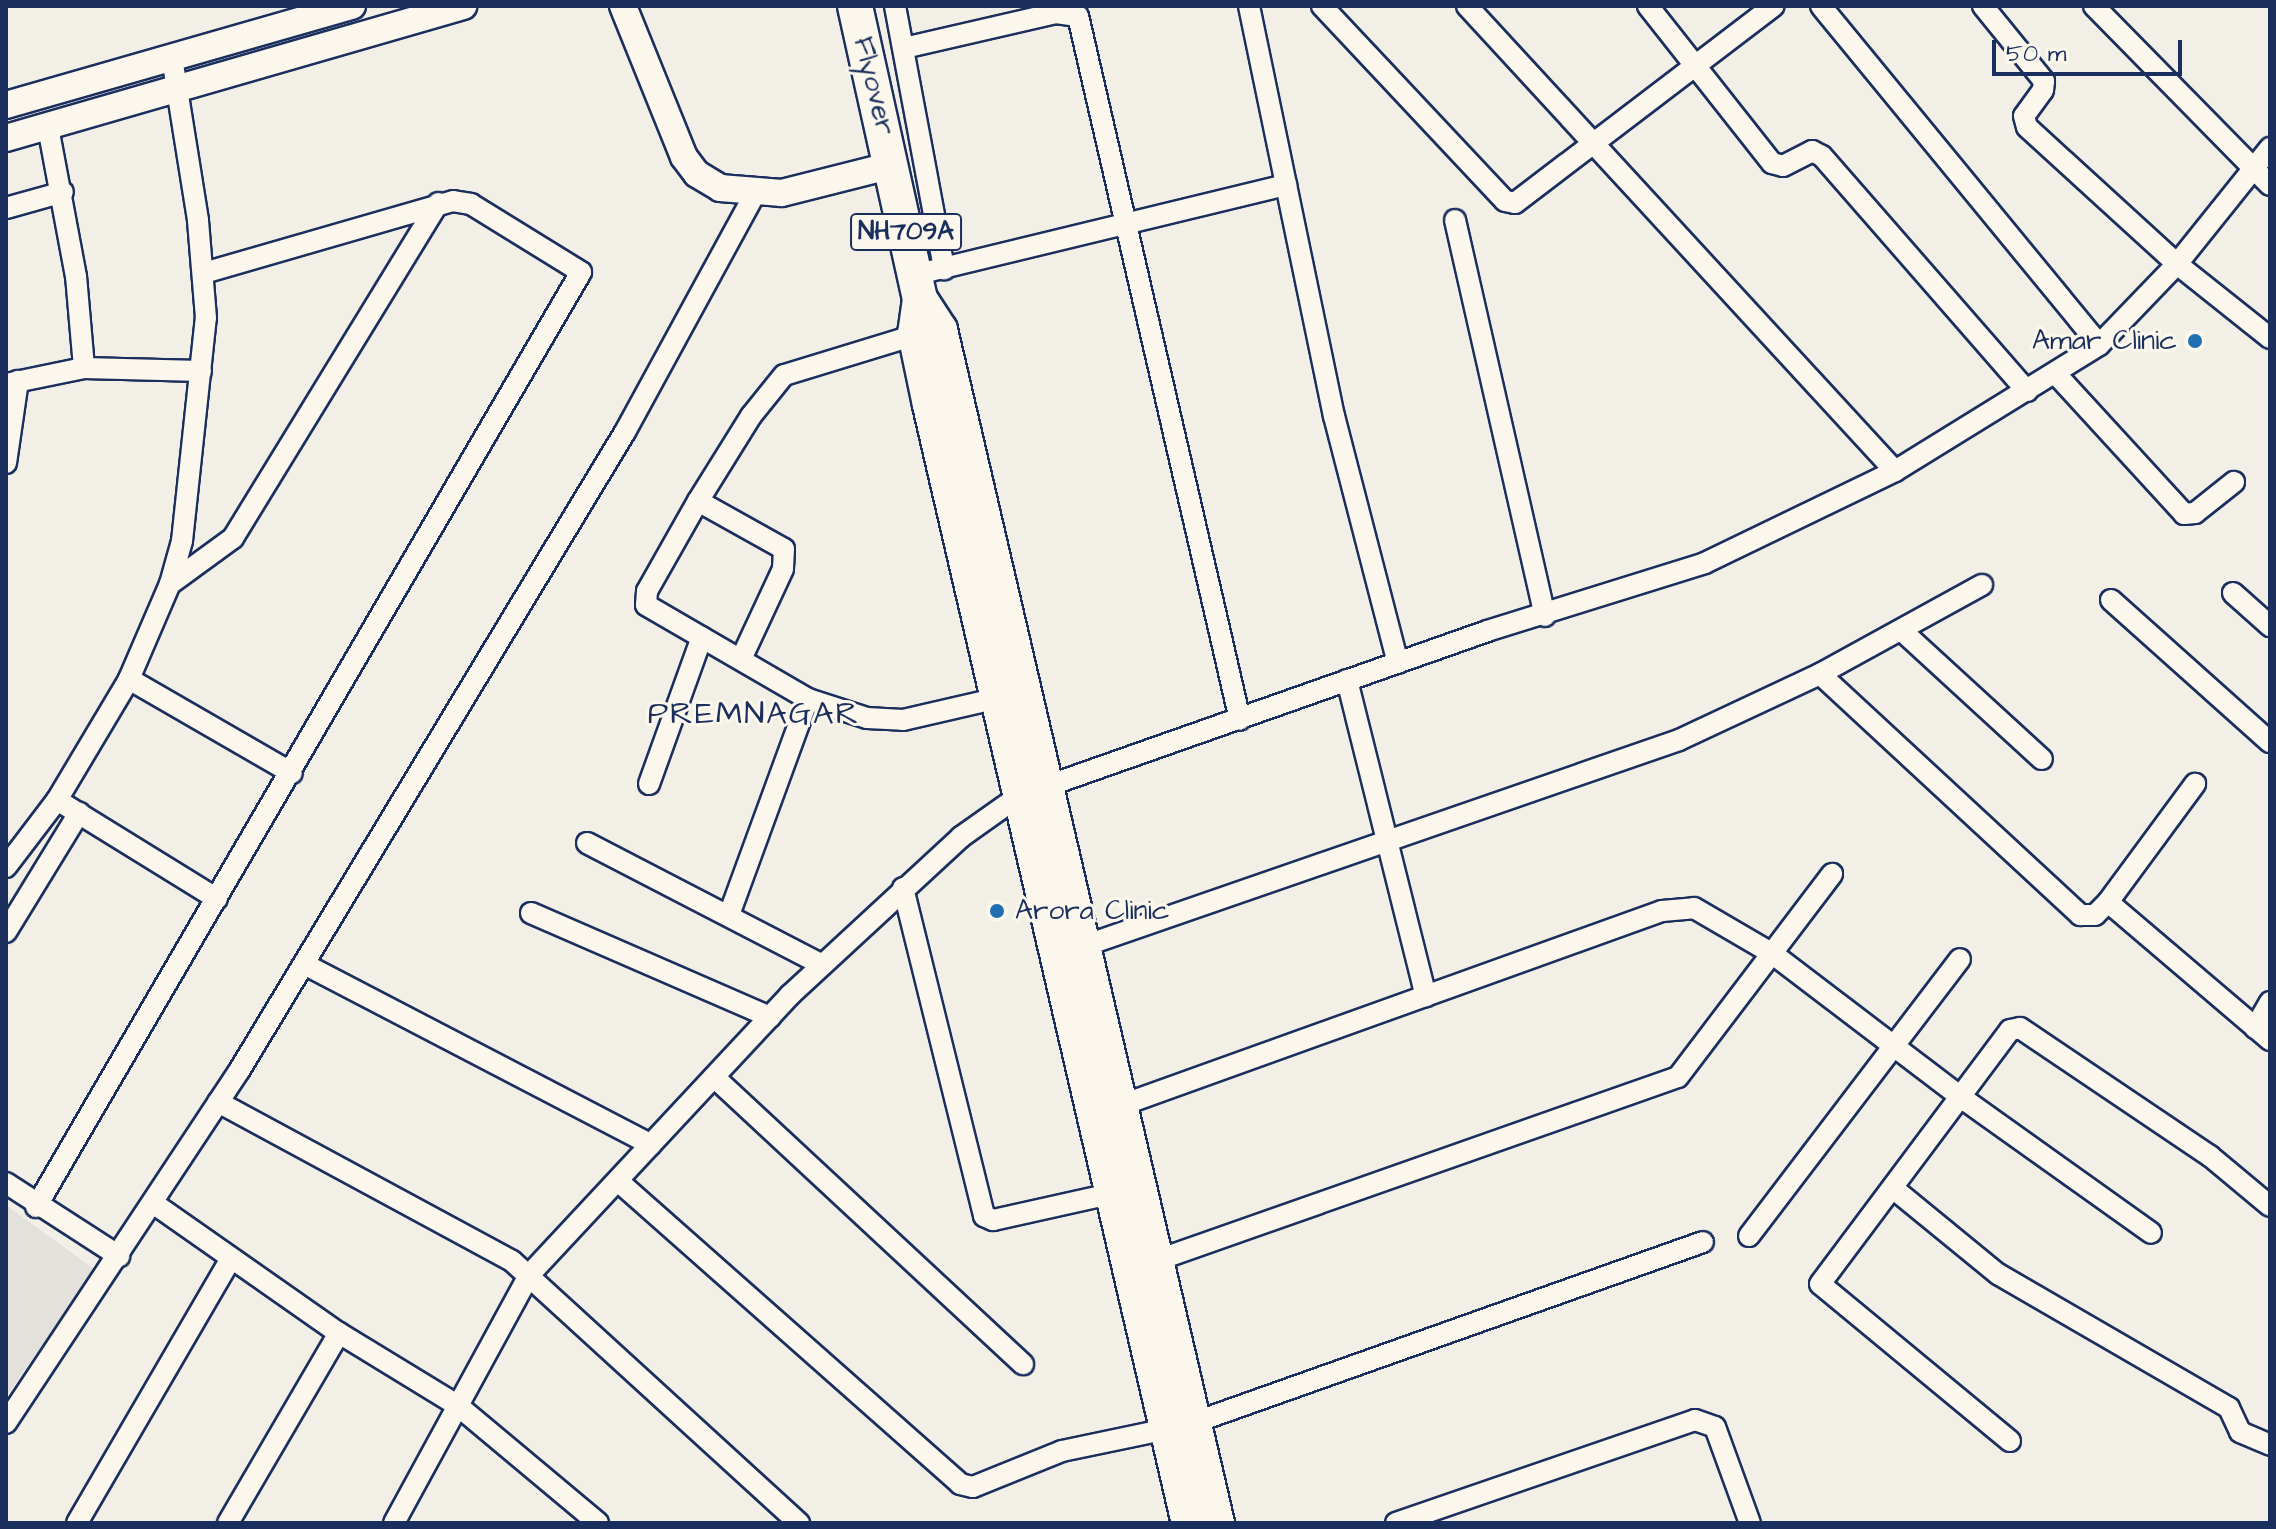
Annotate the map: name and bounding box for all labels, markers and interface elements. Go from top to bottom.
scale bar [1996,24,2186,74]
street label: Flyover [846,33,902,139]
text: 50 m [2006,37,2066,71]
road number: NH709A [850,210,962,254]
place label: Amar Clinic [2032,324,2177,358]
marker: Amar Clinic [2184,330,2206,352]
district label: PREMNAGAR [648,695,860,733]
place label: Arora Clinic [1015,894,1169,928]
marker: Arora Clinic [986,900,1008,922]

